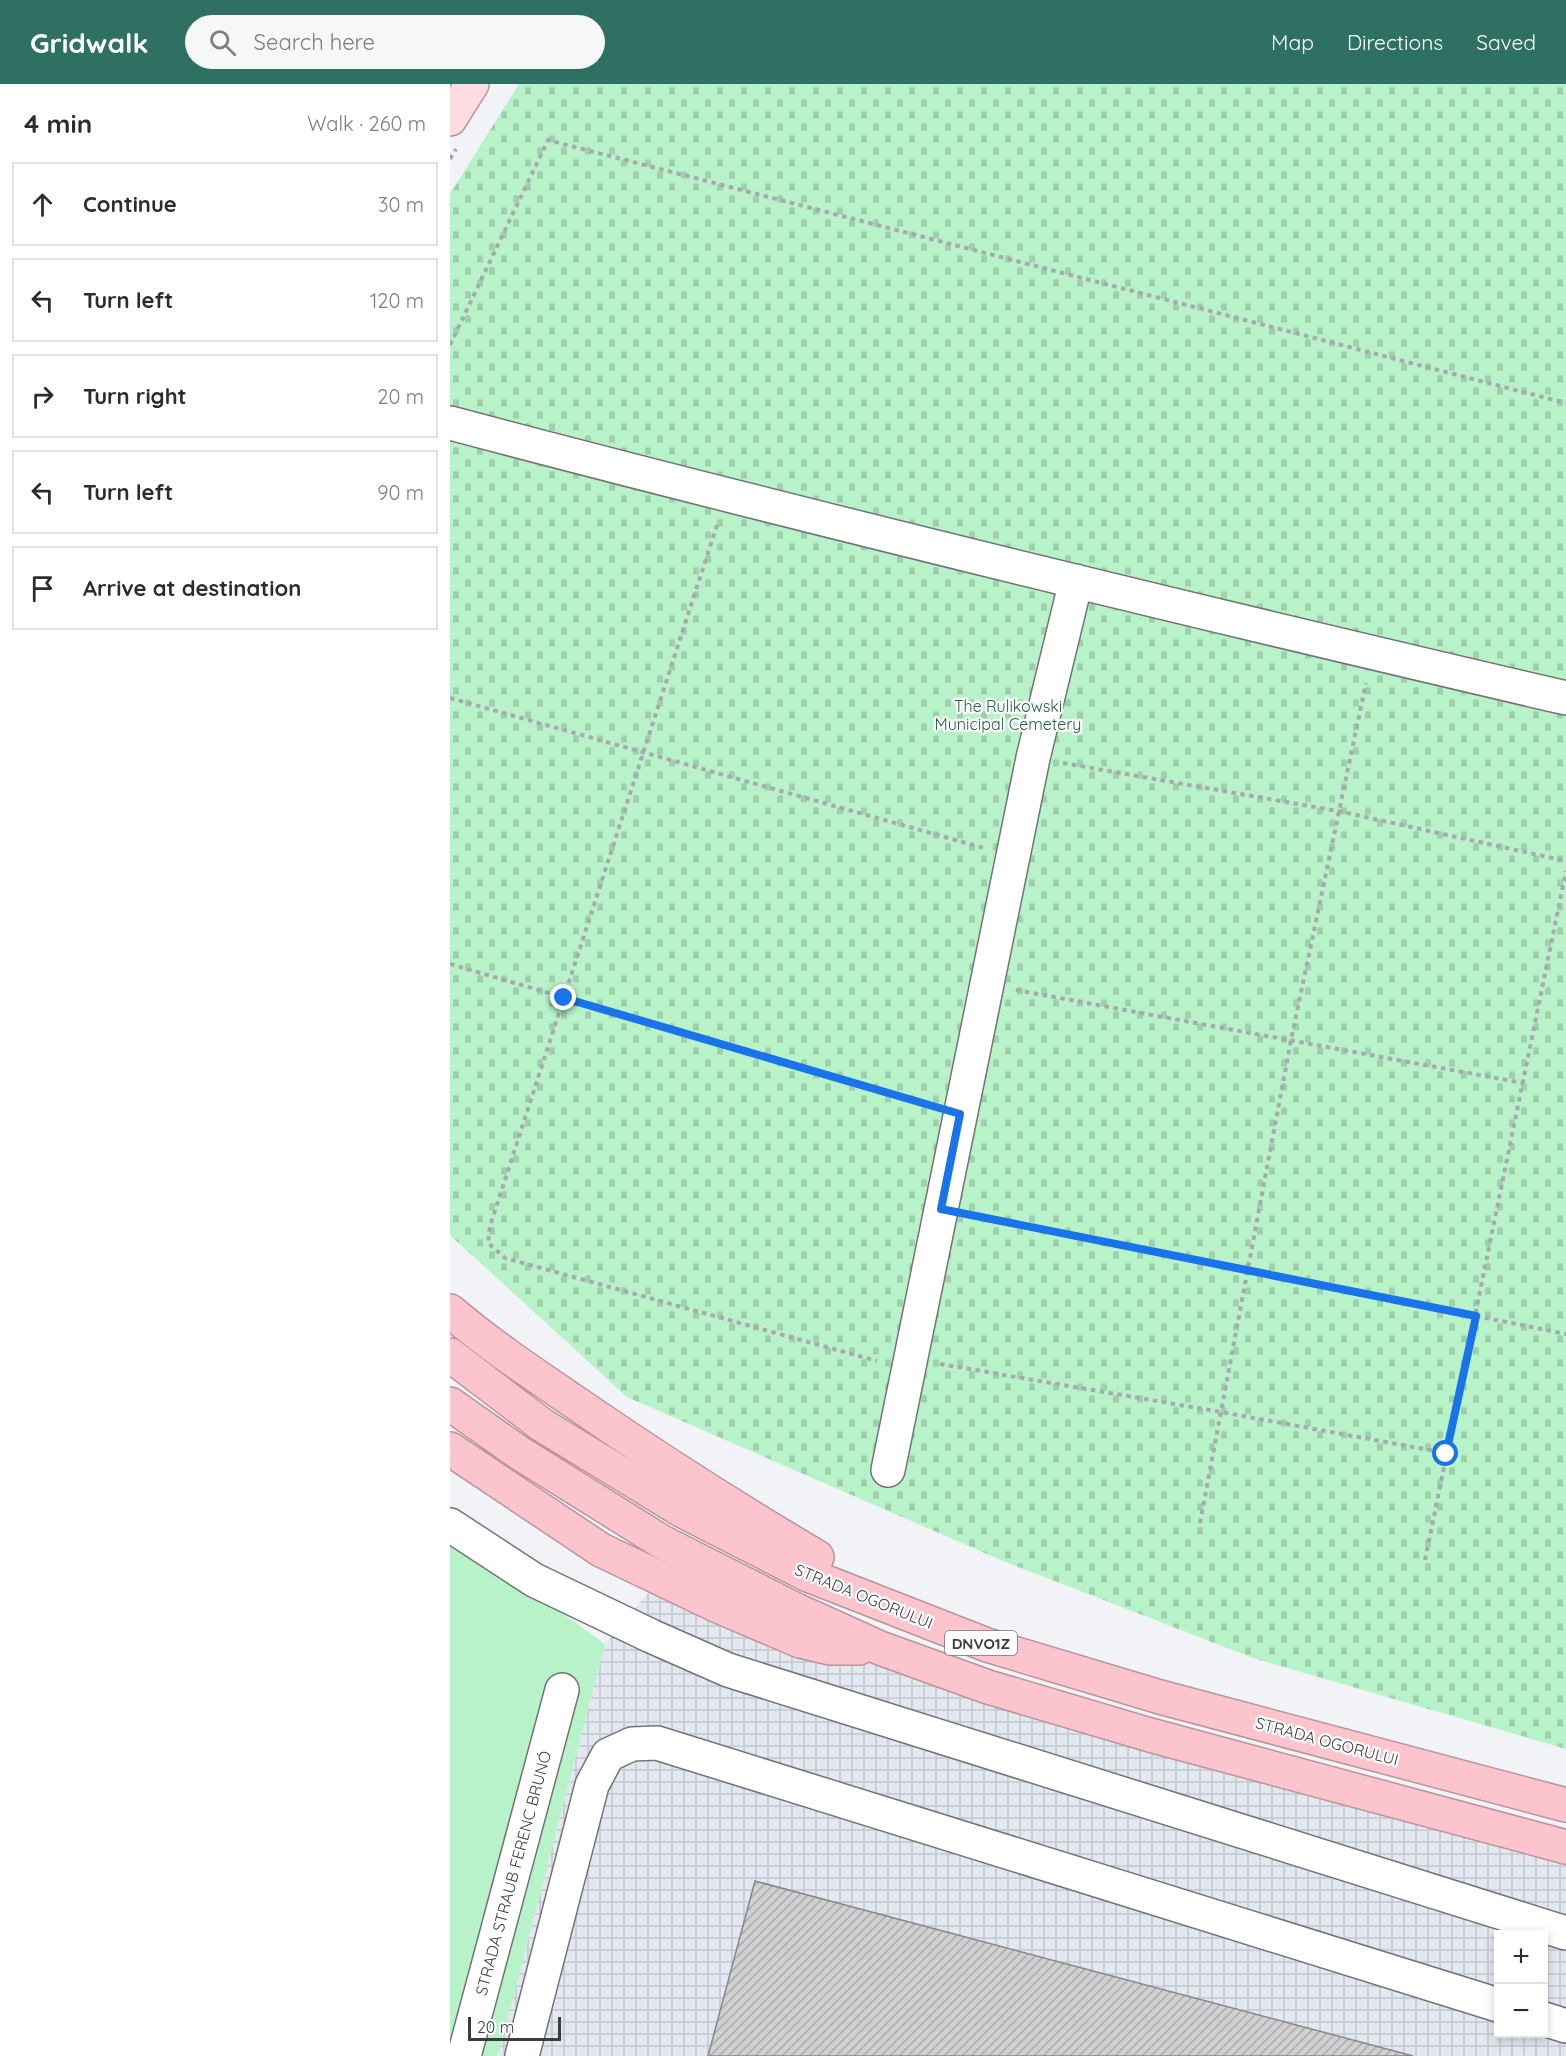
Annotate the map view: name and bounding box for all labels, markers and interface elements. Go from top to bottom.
search box [185,15,605,69]
text: Gridwalk [30,25,149,60]
icon: search [206,26,239,59]
text: Search here [254,28,375,56]
text: Map [1271,29,1314,55]
text: Directions [1347,29,1443,55]
text: Saved [1476,29,1536,55]
text: 4 min [24,107,92,140]
text: Walk · 260 m [307,111,426,136]
icon: ahead [26,188,59,221]
text: Continue [83,190,177,218]
text: 30 m [378,192,424,217]
icon: left [26,284,59,317]
text: Turn left [83,286,173,314]
text: 120 m [370,288,424,313]
icon: right [26,380,59,413]
text: Turn right [83,382,187,410]
text: 20 m [377,384,424,409]
icon: left [26,476,59,509]
text: Turn left [83,478,173,506]
text: 90 m [377,480,424,505]
icon: arrive [26,572,59,605]
text: Arrive at destination [83,574,301,602]
park label: The Rulikowski Municipal Cemetery [935,696,1081,734]
route end [550,984,576,1010]
route start [1432,1440,1458,1466]
street label: STRADA OGORULUI [792,1559,936,1633]
road number: DNVO1Z [945,1631,1017,1655]
street label: STRADA OGORULUI [1253,1712,1401,1770]
street label: STRADA STRAUB FERENC BRUNÓ [471,1749,555,1997]
map controls [1494,1930,1548,2038]
button: + [1494,1930,1548,1984]
button: − [1494,1984,1548,2038]
scale bar [468,2014,561,2042]
text: 20 m [477,2017,514,2037]

